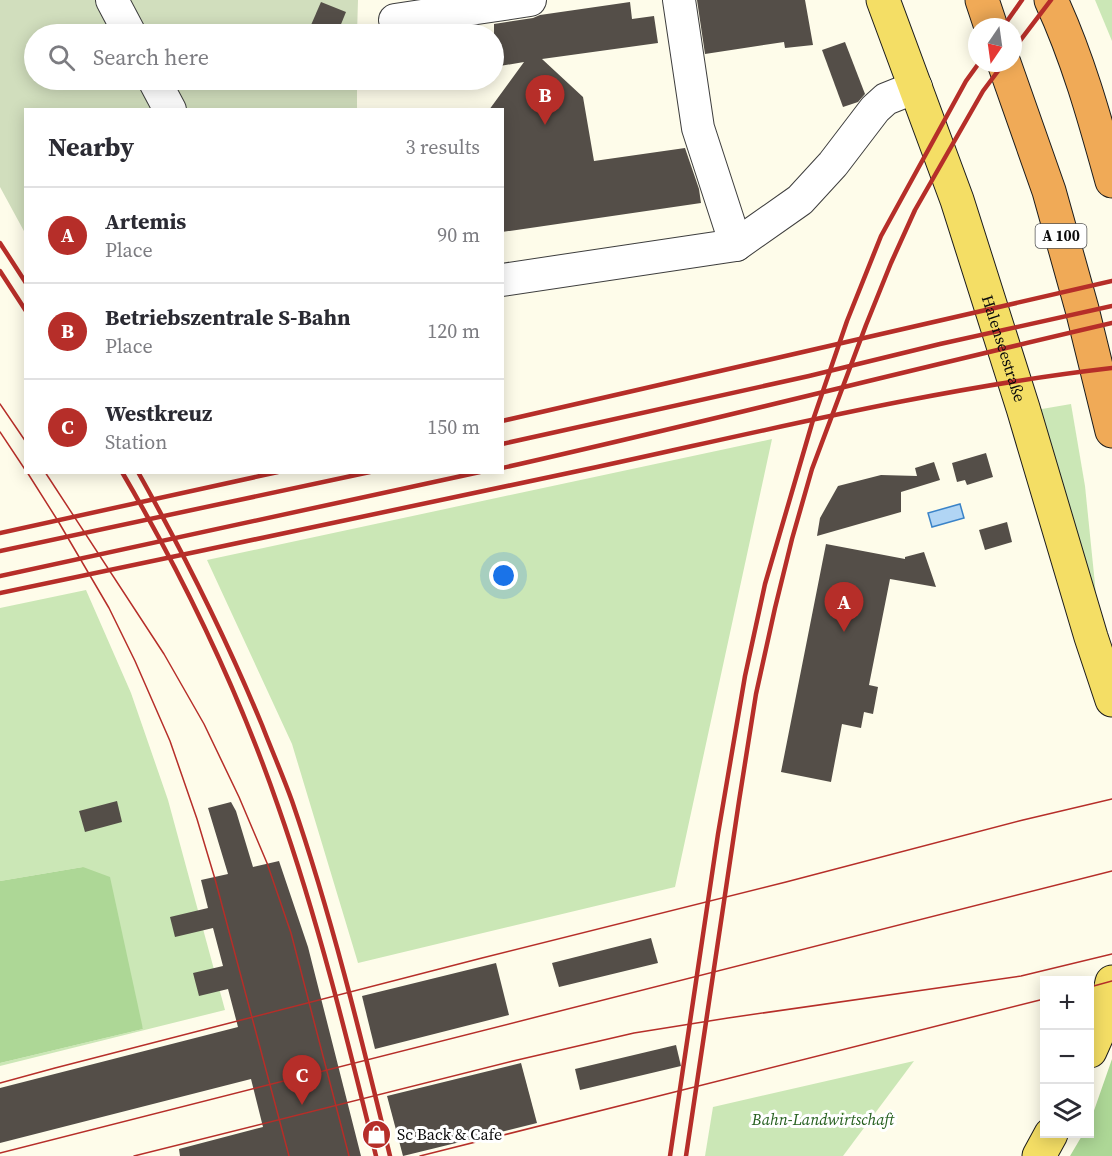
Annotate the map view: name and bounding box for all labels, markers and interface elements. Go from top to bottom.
north arrow [968,18,1022,72]
search box [24,24,504,90]
icon: search [45,41,78,74]
text: Search here [93,42,209,72]
pin: B [526,76,564,125]
text: Nearby [48,129,134,165]
text: 3 results [405,133,480,161]
text: Artemis [105,206,186,236]
text: A [61,221,74,249]
text: 90 m [437,221,480,249]
road number: A 100 [1036,224,1086,248]
text: Place [105,236,153,264]
street label: Halenseestraße [977,292,1031,405]
text: Betriebszentrale S-Bahn [105,302,351,332]
text: B [61,317,74,345]
text: 120 m [427,317,480,345]
text: Place [105,332,153,360]
text: Westkreuz [105,398,212,428]
text: C [61,413,74,441]
text: 150 m [427,413,480,441]
text: Station [105,428,167,456]
your location [489,561,518,590]
pin: A [824,582,864,632]
map controls [1040,976,1094,1138]
button: + [1040,976,1094,1030]
button: − [1040,1030,1094,1084]
pin: C [282,1056,322,1105]
button: layers [1040,1084,1094,1138]
park label: Bahn-Landwirtschaft [751,1108,896,1130]
shop icon: Sc Back & Cafe [360,1118,392,1150]
place label: Sc Back & Cafe [397,1123,502,1145]

